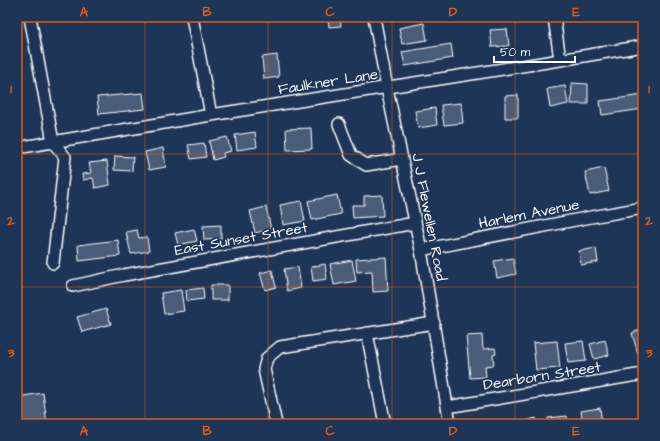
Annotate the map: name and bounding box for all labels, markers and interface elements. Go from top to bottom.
text: A [80,3,89,21]
text: B [202,3,212,21]
text: C [325,3,335,21]
text: D [449,3,458,21]
text: E [572,3,580,21]
scale bar [494,38,575,64]
text: 50 m [500,44,531,61]
street label: Faulkner Lane [277,64,379,100]
text: 1 [10,80,12,98]
text: 1 [648,80,650,98]
street label: J J Flewellen Road [406,151,452,283]
street label: Harlem Avenue [477,194,581,234]
text: 2 [6,212,15,230]
text: 2 [644,212,653,230]
street label: East Sunset Street [173,217,309,261]
text: 3 [7,344,15,362]
text: 3 [645,344,653,362]
street label: Dearborn Street [482,356,602,396]
text: A [80,422,89,440]
text: B [202,422,212,440]
text: C [325,422,335,440]
text: D [449,422,458,440]
text: E [572,422,580,440]

